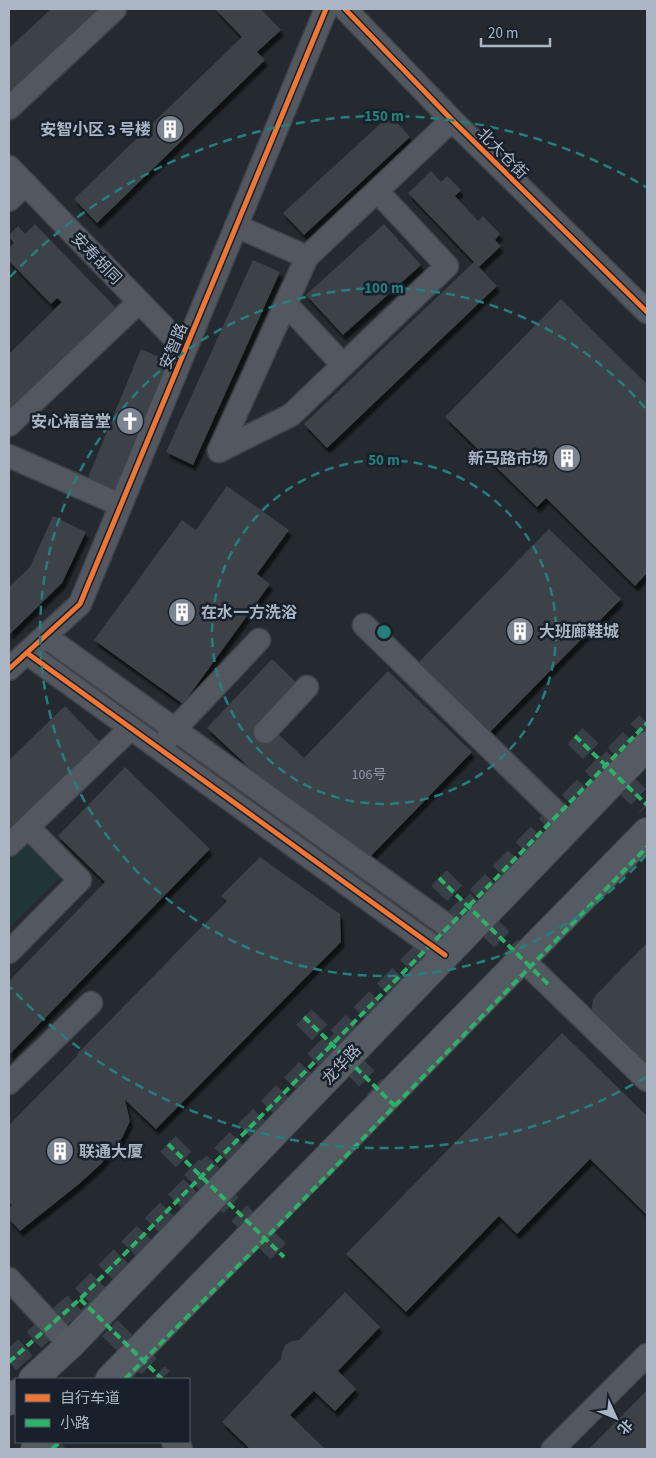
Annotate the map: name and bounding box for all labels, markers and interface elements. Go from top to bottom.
scale bar [481,15,550,47]
text: 20 m [488,23,518,44]
text: 150 m [364,106,404,127]
building icon: 安智小区 3 号楼 [155,114,185,144]
place label: 安智小区 3 号楼 [40,119,151,141]
street label: 北大仓街 [472,123,533,184]
street label: 安寿胡同 [66,228,126,289]
text: 100 m [364,278,404,299]
street label: 安智路 [155,320,193,373]
church icon: 安心福音堂 [115,406,145,436]
place label: 安心福音堂 [31,411,111,433]
building icon: 新马路市场 [552,443,582,473]
place label: 新马路市场 [468,448,548,470]
text: 50 m [368,450,400,471]
building icon: 在水一方洗浴 [167,597,197,627]
place label: 在水一方洗浴 [201,602,297,624]
building icon: 大班廊鞋城 [505,616,535,646]
place label: 大班廊鞋城 [539,621,619,643]
centre of rings [375,623,393,641]
house number: 106号 [352,765,386,785]
street label: 龙华路 [317,1040,366,1090]
building icon: 联通大厦 [45,1136,75,1166]
place label: 联通大厦 [79,1141,143,1163]
legend [15,1378,190,1443]
text: 自行车道 [60,1388,120,1409]
north arrow [591,1393,641,1443]
text: 小路 [60,1413,90,1434]
text: 北 [613,1414,637,1438]

